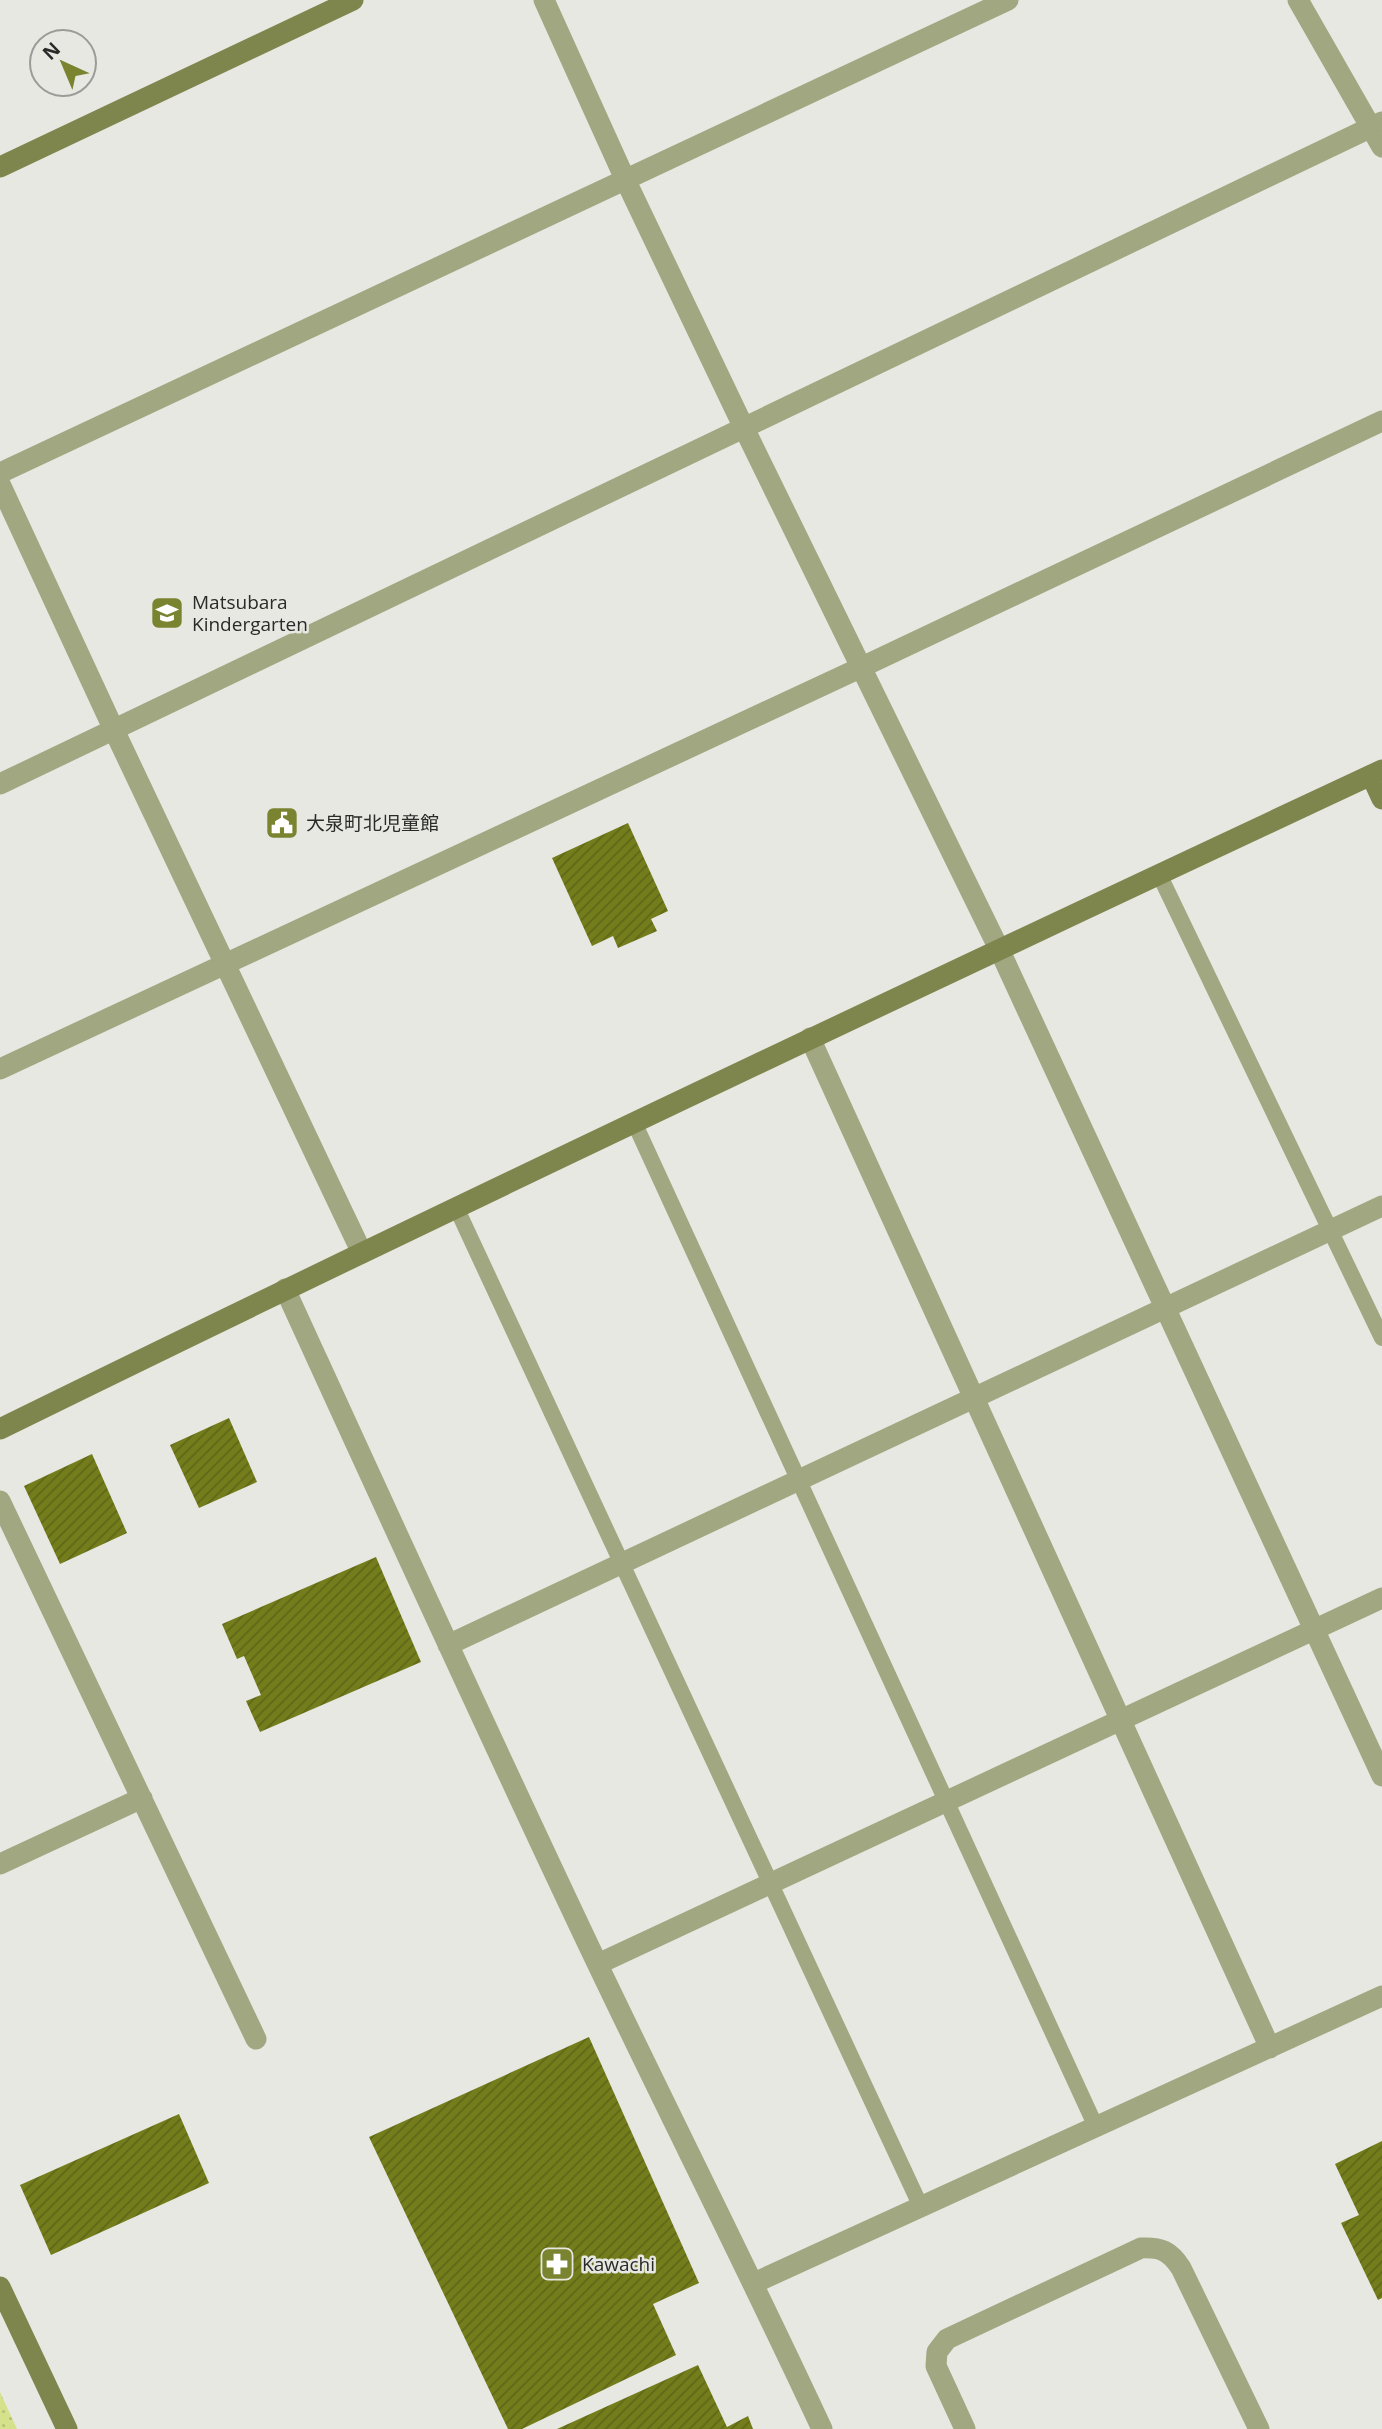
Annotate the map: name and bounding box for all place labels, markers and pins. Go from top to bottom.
place label: Matsubara Kindergarten [192,589,308,637]
school or university icon: Matsubara Kindergarten [148,594,186,632]
public building icon: 大泉町北児童館 [263,804,301,842]
place label: 大泉町北児童館 [306,810,439,836]
pharmacy icon: Kawachi [538,2245,576,2283]
place label: Kawachi [582,2251,655,2277]

